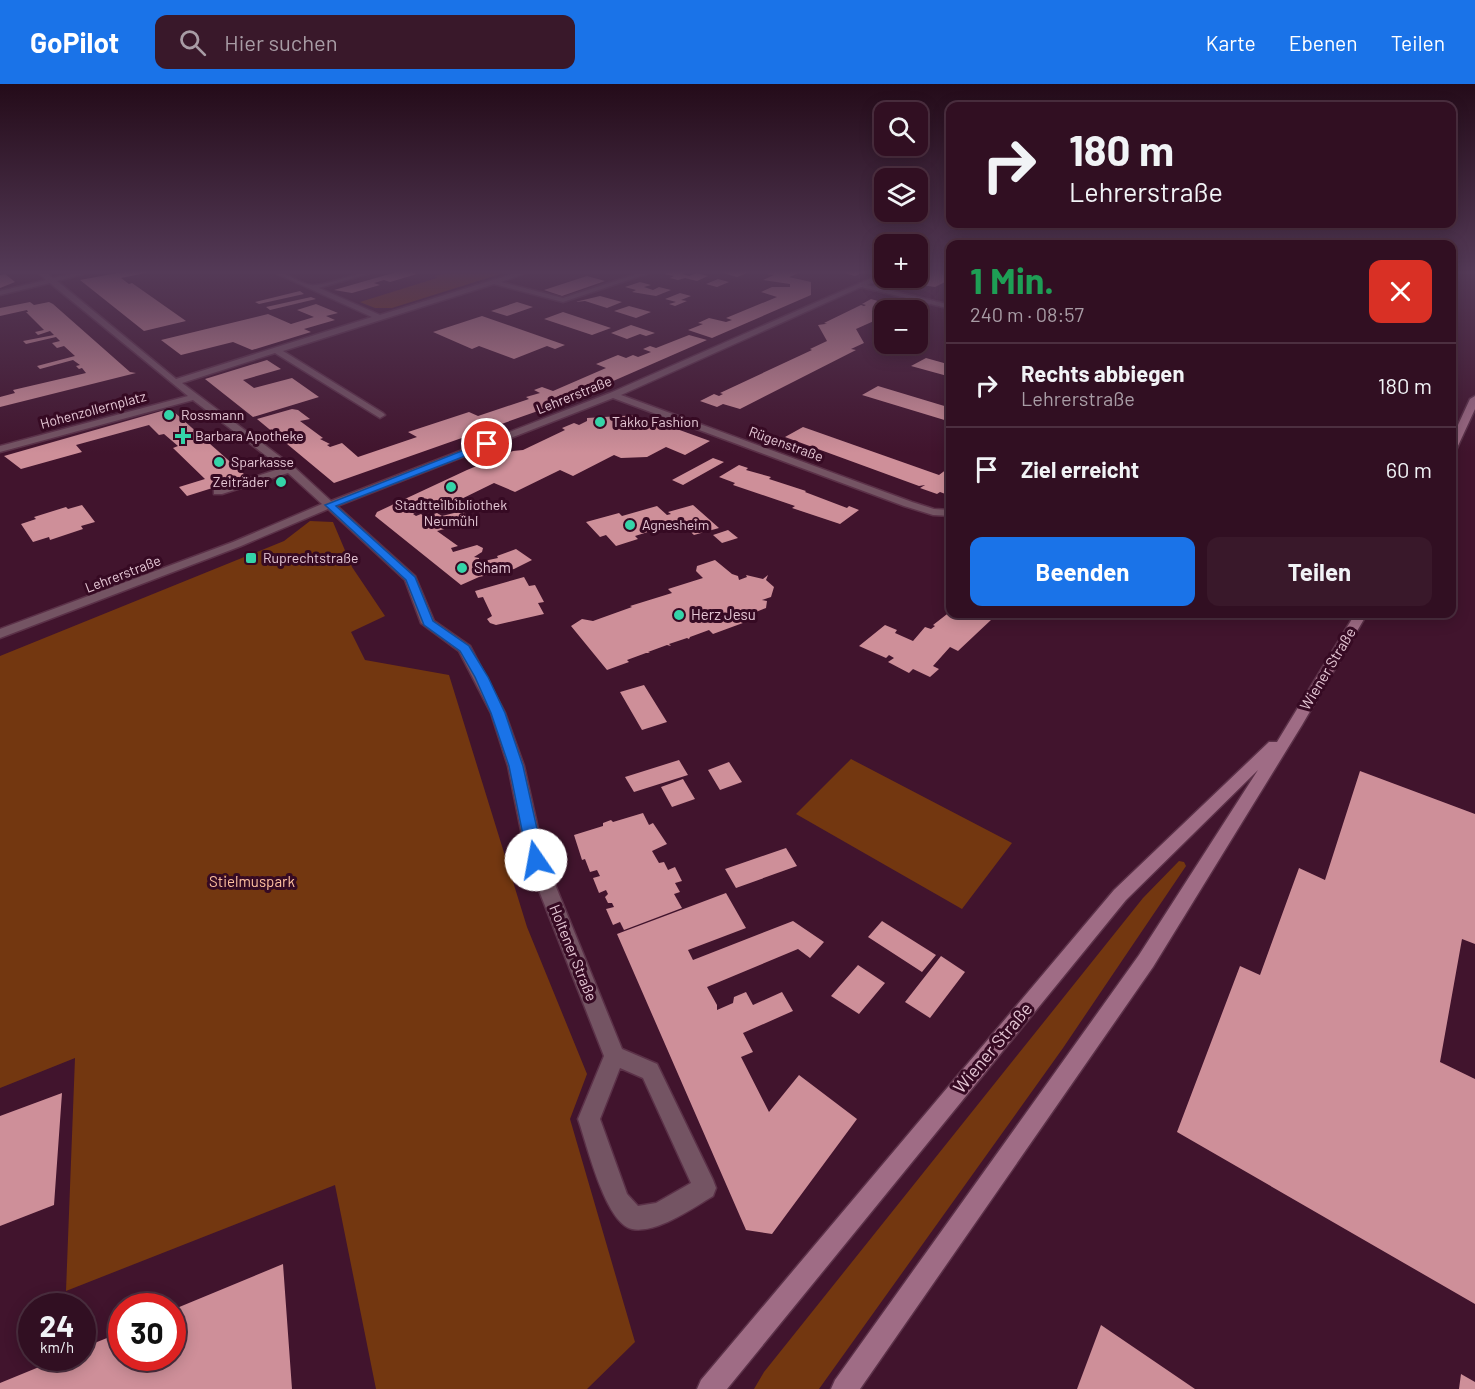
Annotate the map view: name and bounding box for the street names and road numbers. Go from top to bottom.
street label: Lehrerstraße [534,372,614,417]
street label: Hohenzollernplatz [38,387,148,432]
street label: Rügenstraße [747,422,826,465]
street label: Lehrerstraße [83,551,163,596]
street label: Wiener Straße [1295,624,1359,713]
street label: Holtener Straße [546,902,602,1004]
street label: Wiener Straße [948,997,1037,1097]

